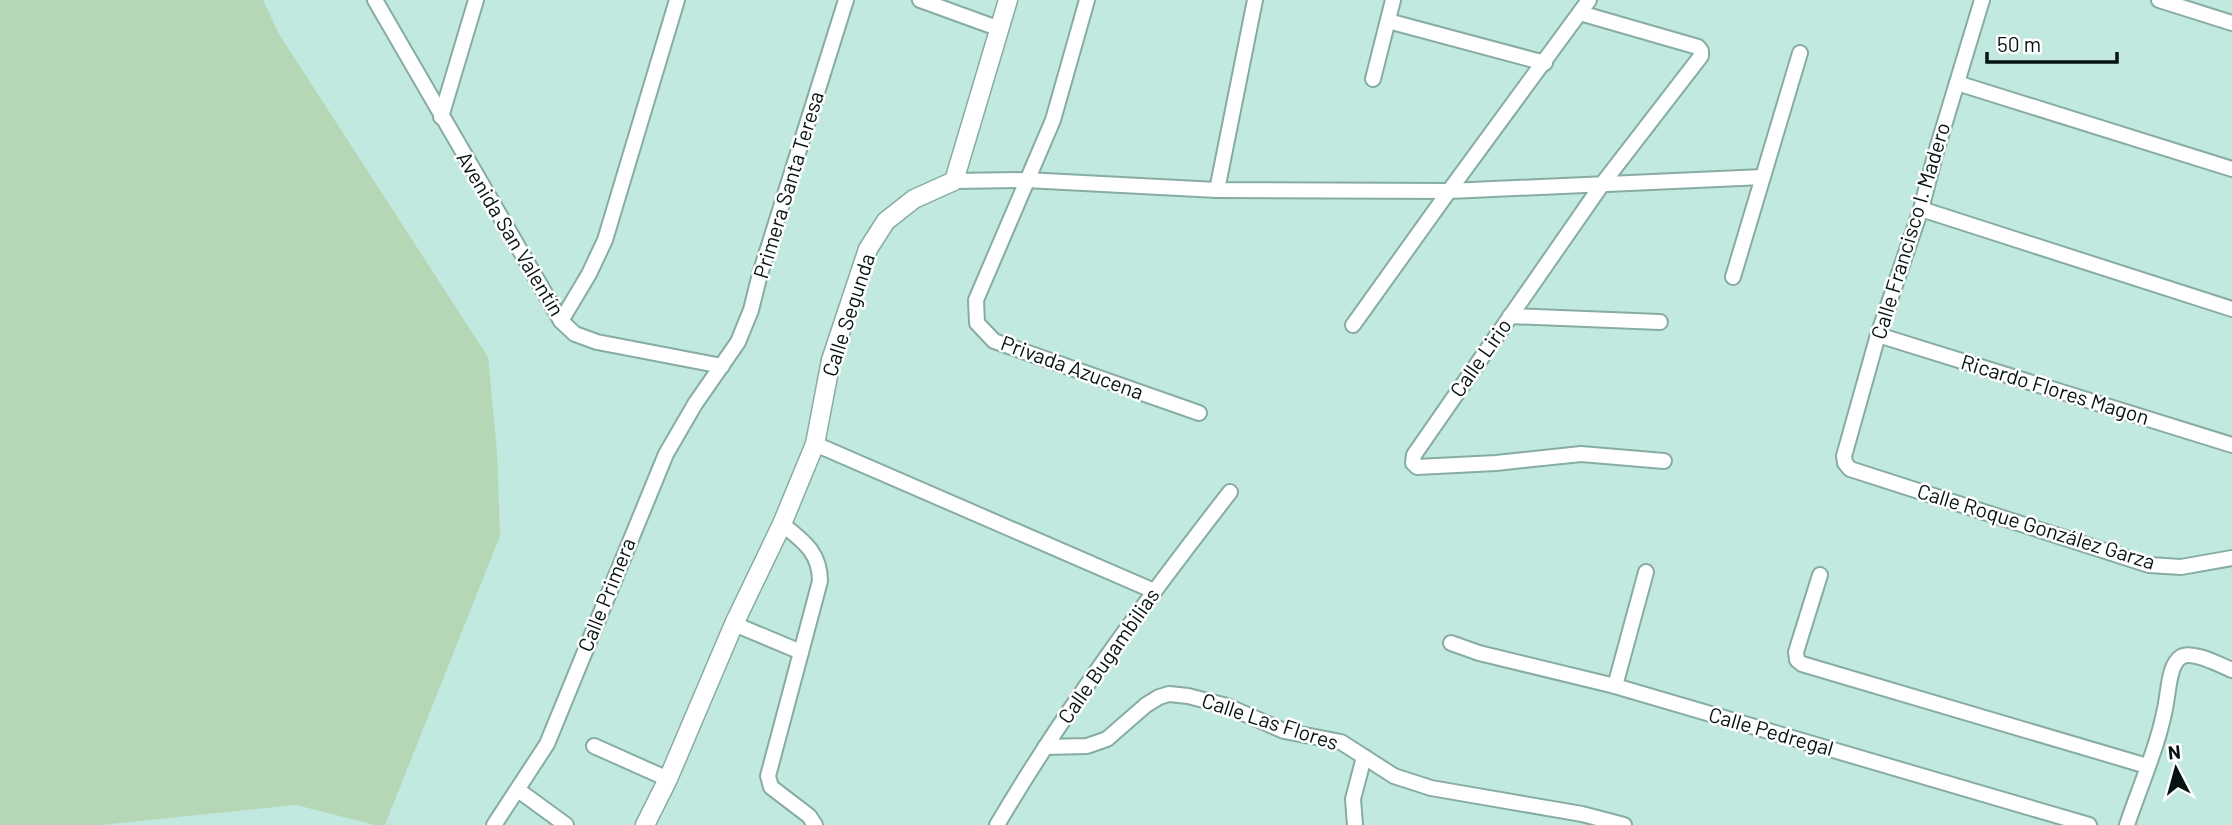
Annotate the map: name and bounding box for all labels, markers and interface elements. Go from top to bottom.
scale bar [1987,21,2116,65]
text: 50 m [1997,31,2041,56]
street label: Primera Santa Teresa [747,88,828,281]
street label: Calle Francisco I. Madero [1865,119,1954,342]
street label: Avenida San Valentín [452,146,570,320]
street label: Calle Segunda [816,250,879,379]
street label: Calle Lirio [1444,313,1516,401]
street label: Privada Azucena [998,329,1147,404]
street label: Ricardo Flores Magon [1958,348,2152,429]
street label: Calle Roque González Garza [1915,477,2158,574]
street label: Calle Primera [571,534,640,655]
street label: Calle Bugambilias [1052,583,1164,728]
street label: Calle Las Flores [1199,687,1342,754]
street label: Calle Pedregal [1706,701,1837,760]
north arrow [2141,734,2211,804]
text: N [2167,739,2182,764]

